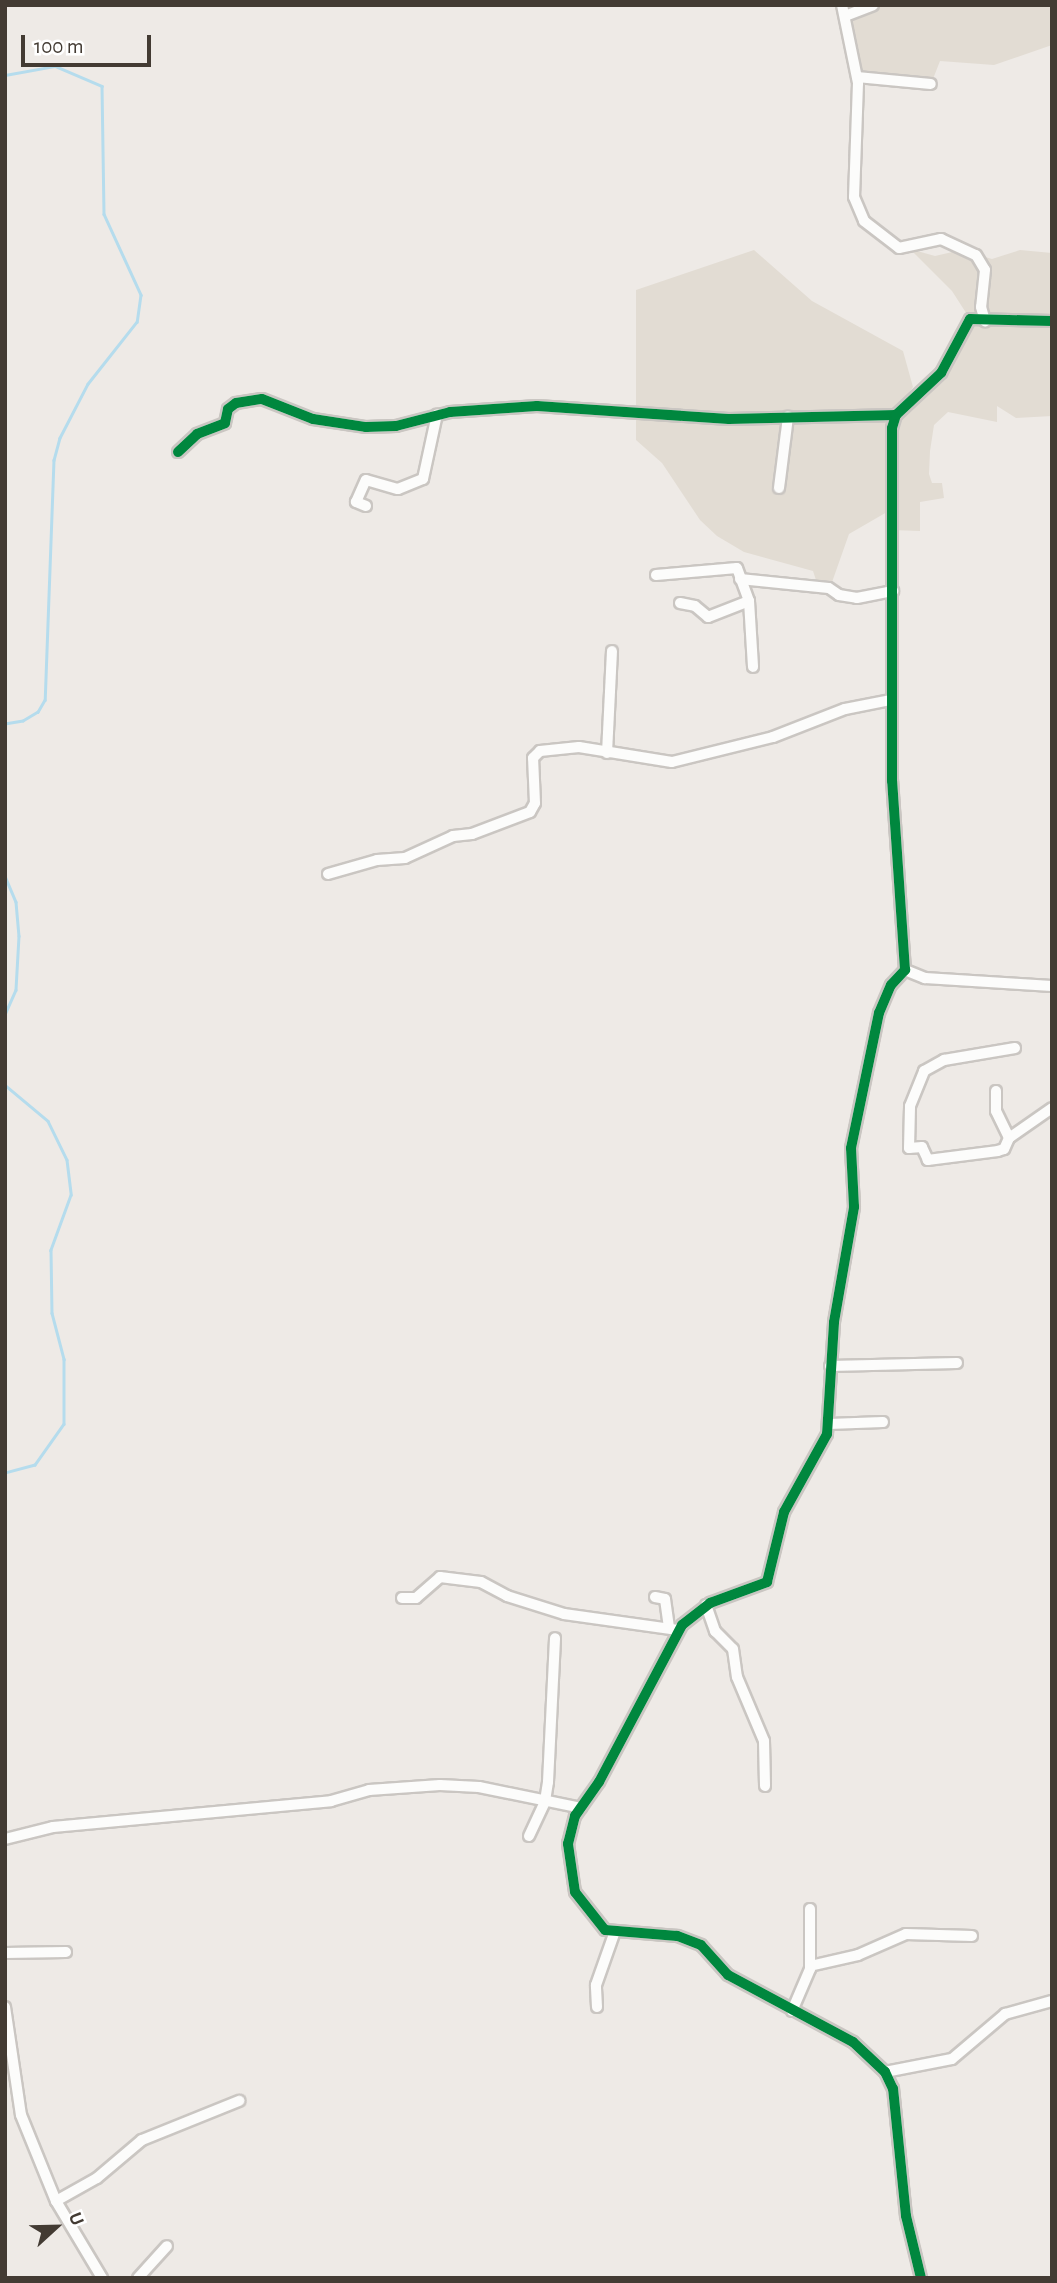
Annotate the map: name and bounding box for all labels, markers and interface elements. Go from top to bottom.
scale bar [24,21,154,65]
text: 100 m [34,36,84,57]
north arrow [21,2192,91,2262]
text: U [65,2210,87,2228]

